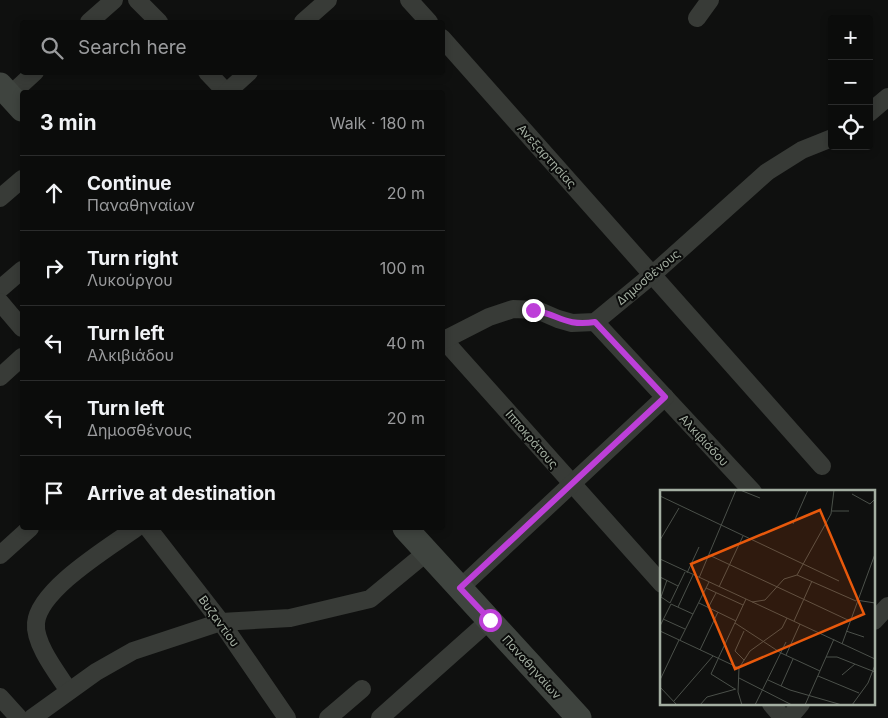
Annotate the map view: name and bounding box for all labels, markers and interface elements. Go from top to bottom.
map controls [828,15,873,150]
button: + [828,15,873,60]
search box [20,20,445,75]
icon: search [38,34,66,62]
text: Search here [78,36,187,59]
button: − [828,60,873,105]
button: locate [828,105,873,150]
text: 3 min [40,110,96,135]
text: Walk · 180 m [330,113,425,133]
street label: Ανεξαρτησίας [514,121,580,191]
text: Continue [87,172,172,195]
icon: ahead [40,179,68,207]
text: 20 m [387,183,425,203]
text: Παναθηναίων [87,195,195,215]
street label: Δημοσθένους [613,246,683,308]
text: Turn right [87,247,178,270]
icon: right [40,254,68,282]
text: 100 m [380,258,425,278]
text: Λυκούργου [87,270,173,290]
route end [522,299,545,322]
text: Turn left [87,322,165,345]
icon: left [40,329,68,357]
text: 40 m [386,333,425,353]
text: Αλκιβιάδου [87,345,174,365]
text: Turn left [87,397,165,420]
icon: left [40,404,68,432]
street label: Ιπποκράτους [502,407,562,472]
text: 20 m [387,408,425,428]
street label: Αλκιβιάδου [676,411,732,469]
text: Δημοσθένους [87,420,192,440]
icon: arrive [40,479,68,507]
text: Arrive at destination [87,482,276,505]
inset map [660,490,876,706]
street label: Βυζαντίου [195,593,243,649]
route start [479,609,502,632]
street label: Παναθηναίων [499,632,565,702]

